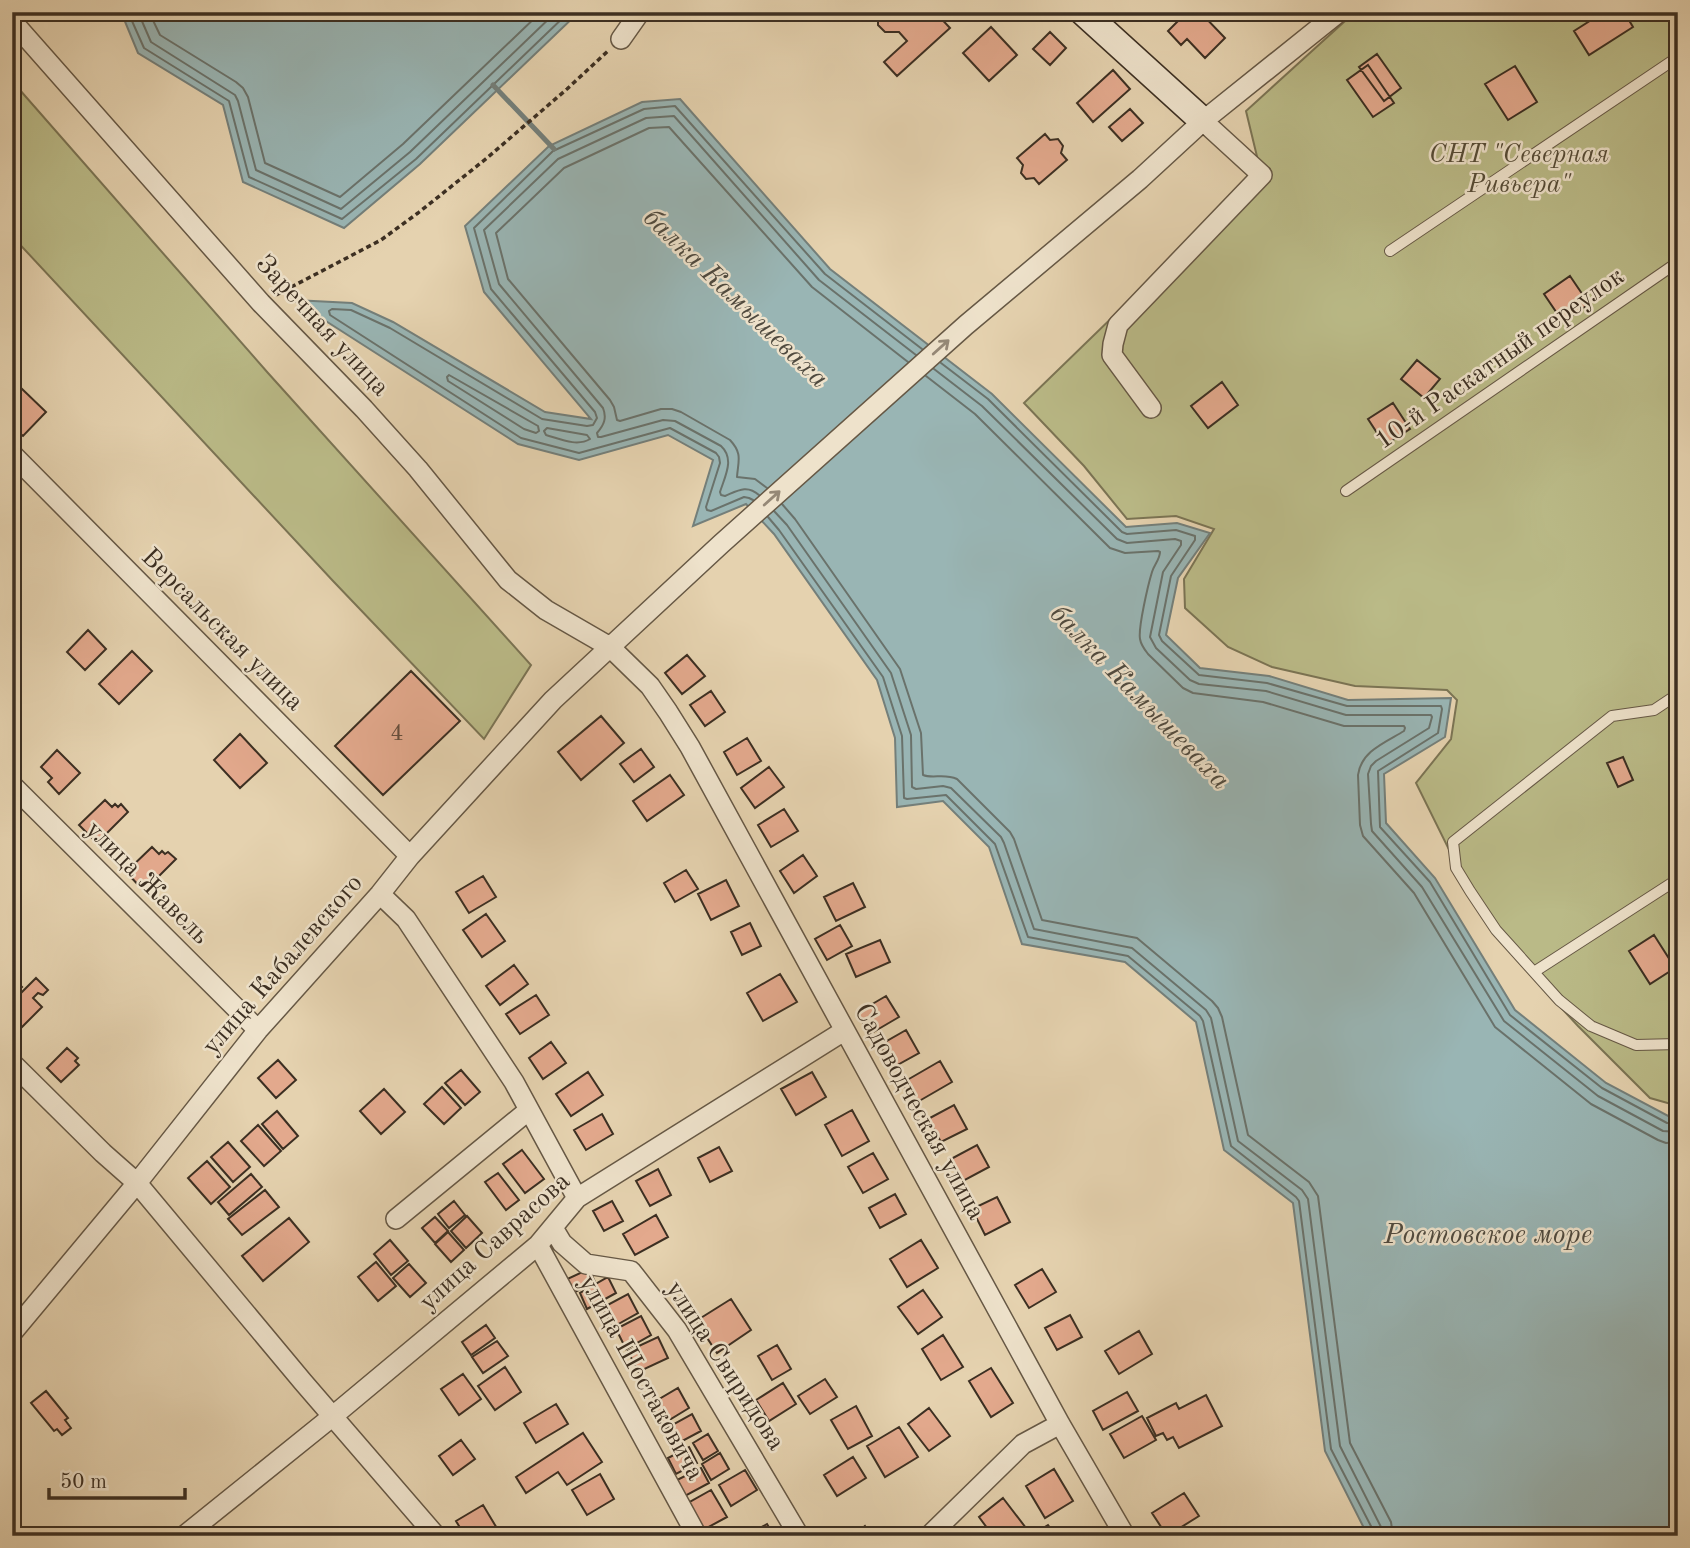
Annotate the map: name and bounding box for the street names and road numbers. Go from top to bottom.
street label: Заречная улица [250,251,394,401]
street label: 10-й Раскатный переулок [1371,263,1629,455]
street label: Версальская улица [136,544,308,716]
street label: улица Жавель [80,816,214,950]
street label: улица Кабалевского [198,870,368,1060]
street label: Садоводческая улица [849,1000,989,1225]
street label: улица Саврасова [415,1168,575,1316]
street label: улица Шостаковича [574,1271,708,1485]
street label: улица Свиридова [661,1277,789,1455]

